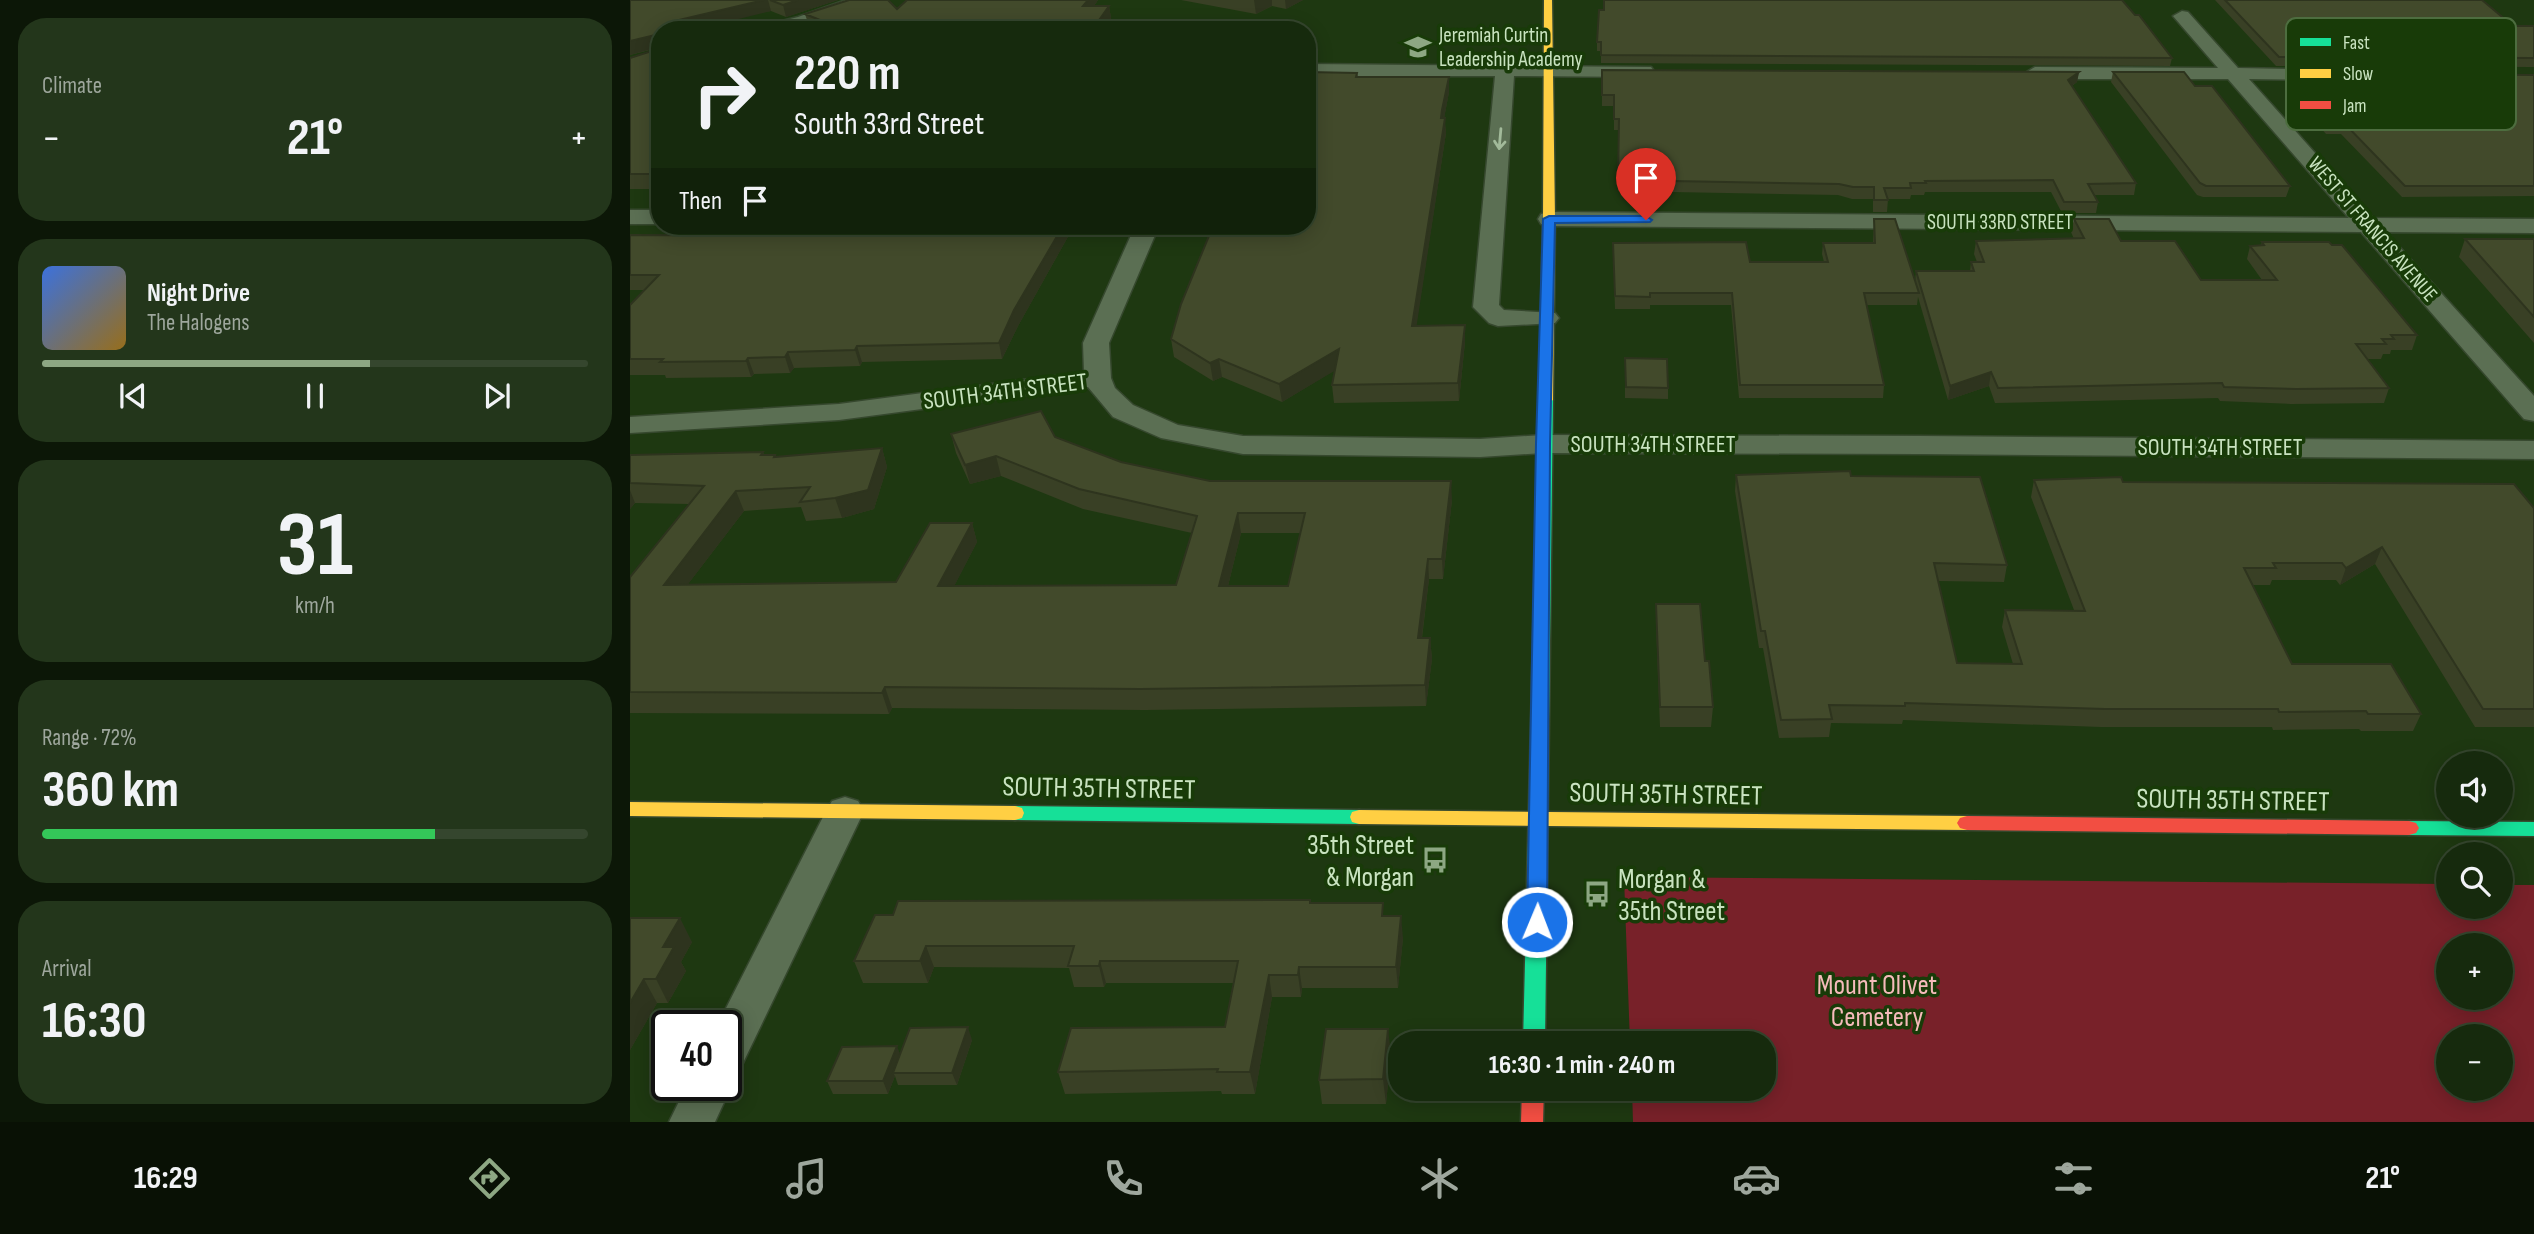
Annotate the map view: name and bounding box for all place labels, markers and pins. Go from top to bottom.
place label: Jeremiah Curtin Leadership Academy [1438,23,1583,72]
school or university icon: Jeremiah Curtin Leadership Academy [1403,32,1433,62]
pin [1616,148,1676,220]
place label: 35th Street & Morgan [1307,829,1414,894]
bus stop icon: 35th Street & Morgan [1420,845,1450,875]
place label: Morgan & 35th Street [1618,863,1725,928]
bus stop icon: Morgan & 35th Street [1582,879,1612,909]

